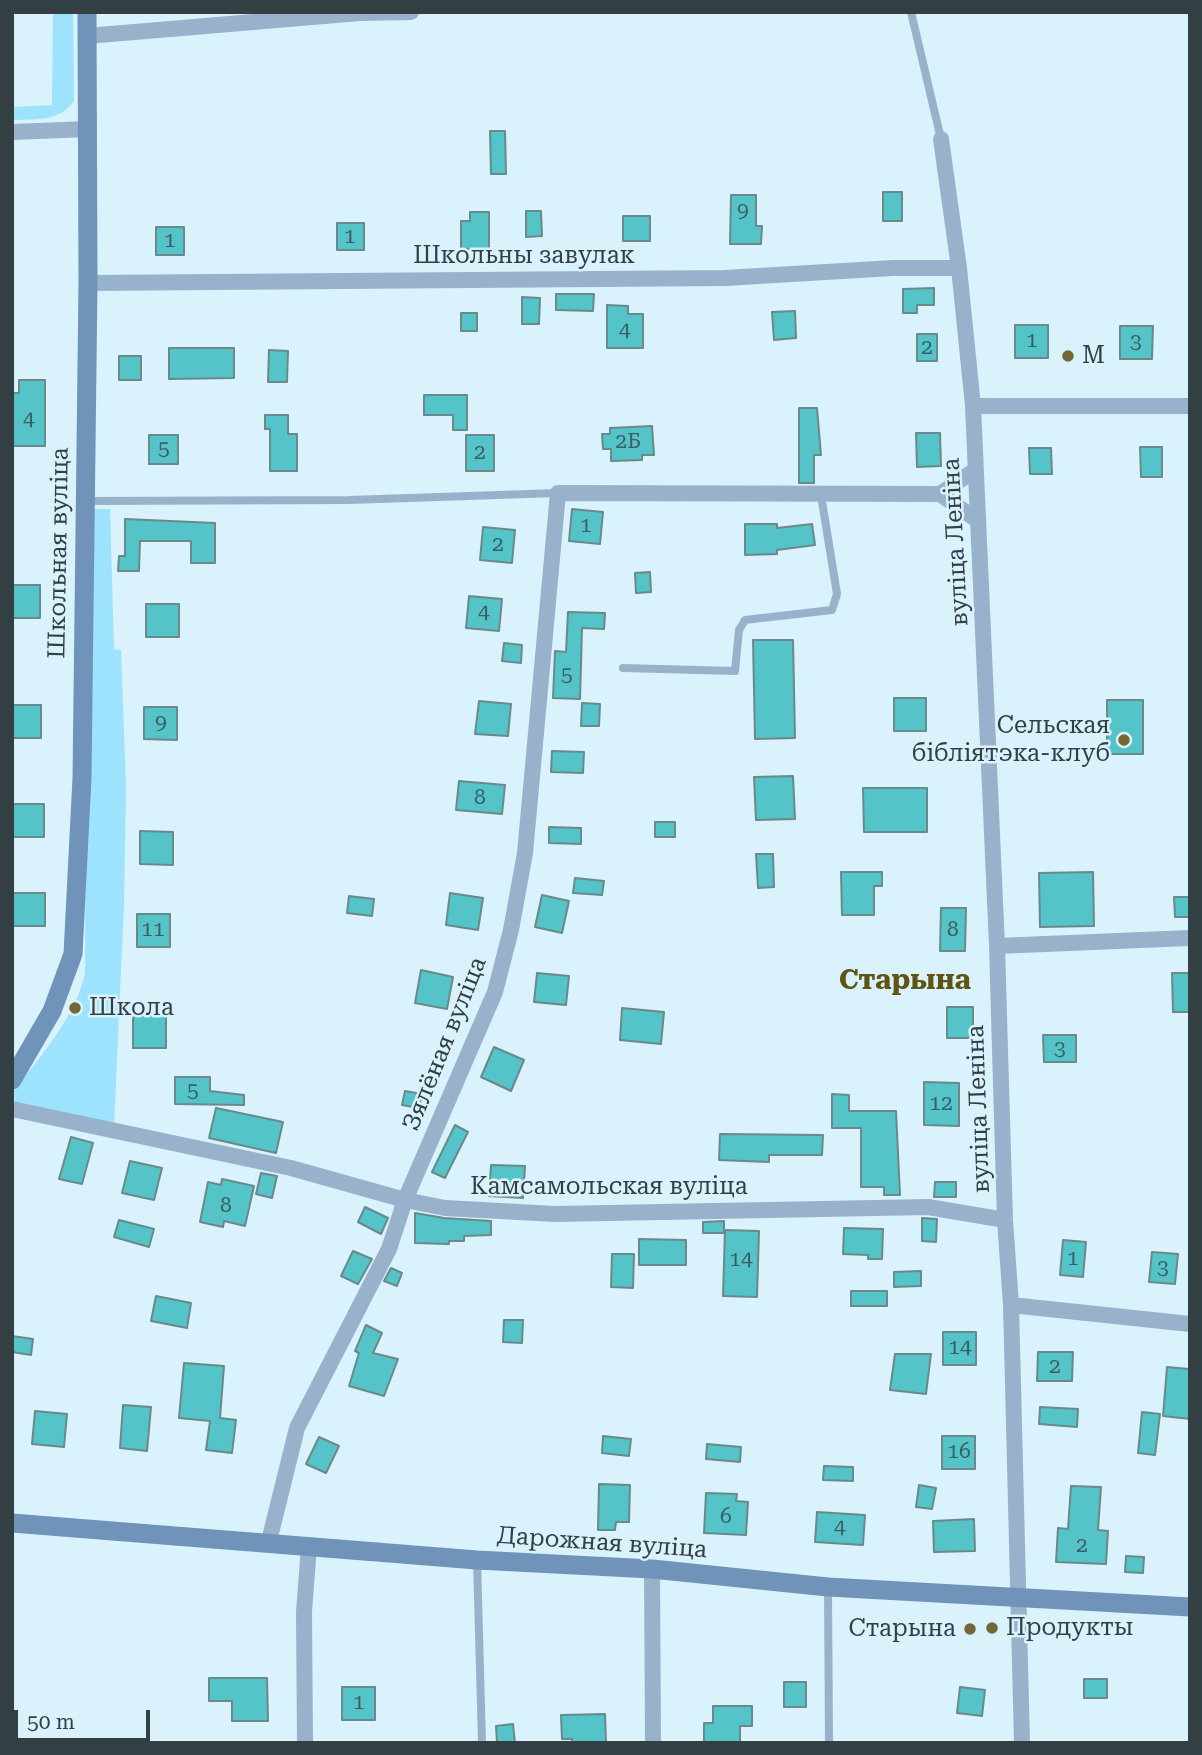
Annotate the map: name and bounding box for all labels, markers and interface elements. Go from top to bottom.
house number: 9 [737,198,749,224]
house number: 1 [344,224,356,250]
house number: 1 [164,228,176,254]
street label: Школьны завулак [413,242,635,270]
house number: 4 [619,318,631,344]
house number: 1 [1026,328,1038,354]
house number: 3 [1130,329,1142,355]
house number: 2 [921,335,933,361]
place label: M [1082,342,1105,370]
marker: M [1060,348,1076,364]
house number: 4 [23,407,35,433]
house number: 2Б [615,429,641,455]
house number: 5 [158,436,170,462]
house number: 2 [474,440,486,466]
street label: Школьная вуліца [43,447,75,659]
street label: вуліца Леніна [937,457,975,627]
house number: 1 [580,513,592,539]
house number: 2 [492,532,504,558]
house number: 4 [478,600,490,626]
house number: 5 [561,662,573,688]
house number: 9 [155,710,167,736]
place label: Сельская бібліятэка-клуб [912,712,1110,768]
marker: Сельская бібліятэка-клуб [1116,732,1132,748]
house number: 8 [474,785,486,811]
house number: 11 [141,917,165,943]
house number: 8 [947,917,959,943]
street label: Зялёная вуліца [397,953,493,1135]
district label: Старына [839,964,971,998]
place label: Школа [89,994,174,1022]
marker: Школа [67,1000,83,1016]
street label: вуліца Леніна [962,1024,996,1194]
house number: 3 [1054,1036,1066,1062]
house number: 5 [187,1078,199,1104]
house number: 12 [929,1091,953,1117]
street label: Камсамольская вуліца [470,1173,748,1201]
house number: 8 [220,1193,232,1219]
house number: 1 [1067,1246,1079,1272]
house number: 14 [729,1247,753,1273]
house number: 3 [1157,1255,1169,1281]
house number: 14 [948,1335,972,1361]
house number: 2 [1049,1354,1061,1380]
house number: 16 [947,1439,971,1465]
house number: 6 [720,1504,732,1530]
house number: 4 [834,1515,846,1541]
street label: Дарожная вуліца [496,1521,708,1565]
house number: 2 [1076,1533,1088,1559]
place label: Продукты [1006,1614,1133,1642]
place label: Старына [849,1615,956,1643]
marker: Продукты [984,1620,1000,1636]
marker: Старына [962,1621,978,1637]
house number: 1 [353,1690,365,1716]
scale bar [18,1696,154,1740]
text: 50 m [27,1710,75,1734]

